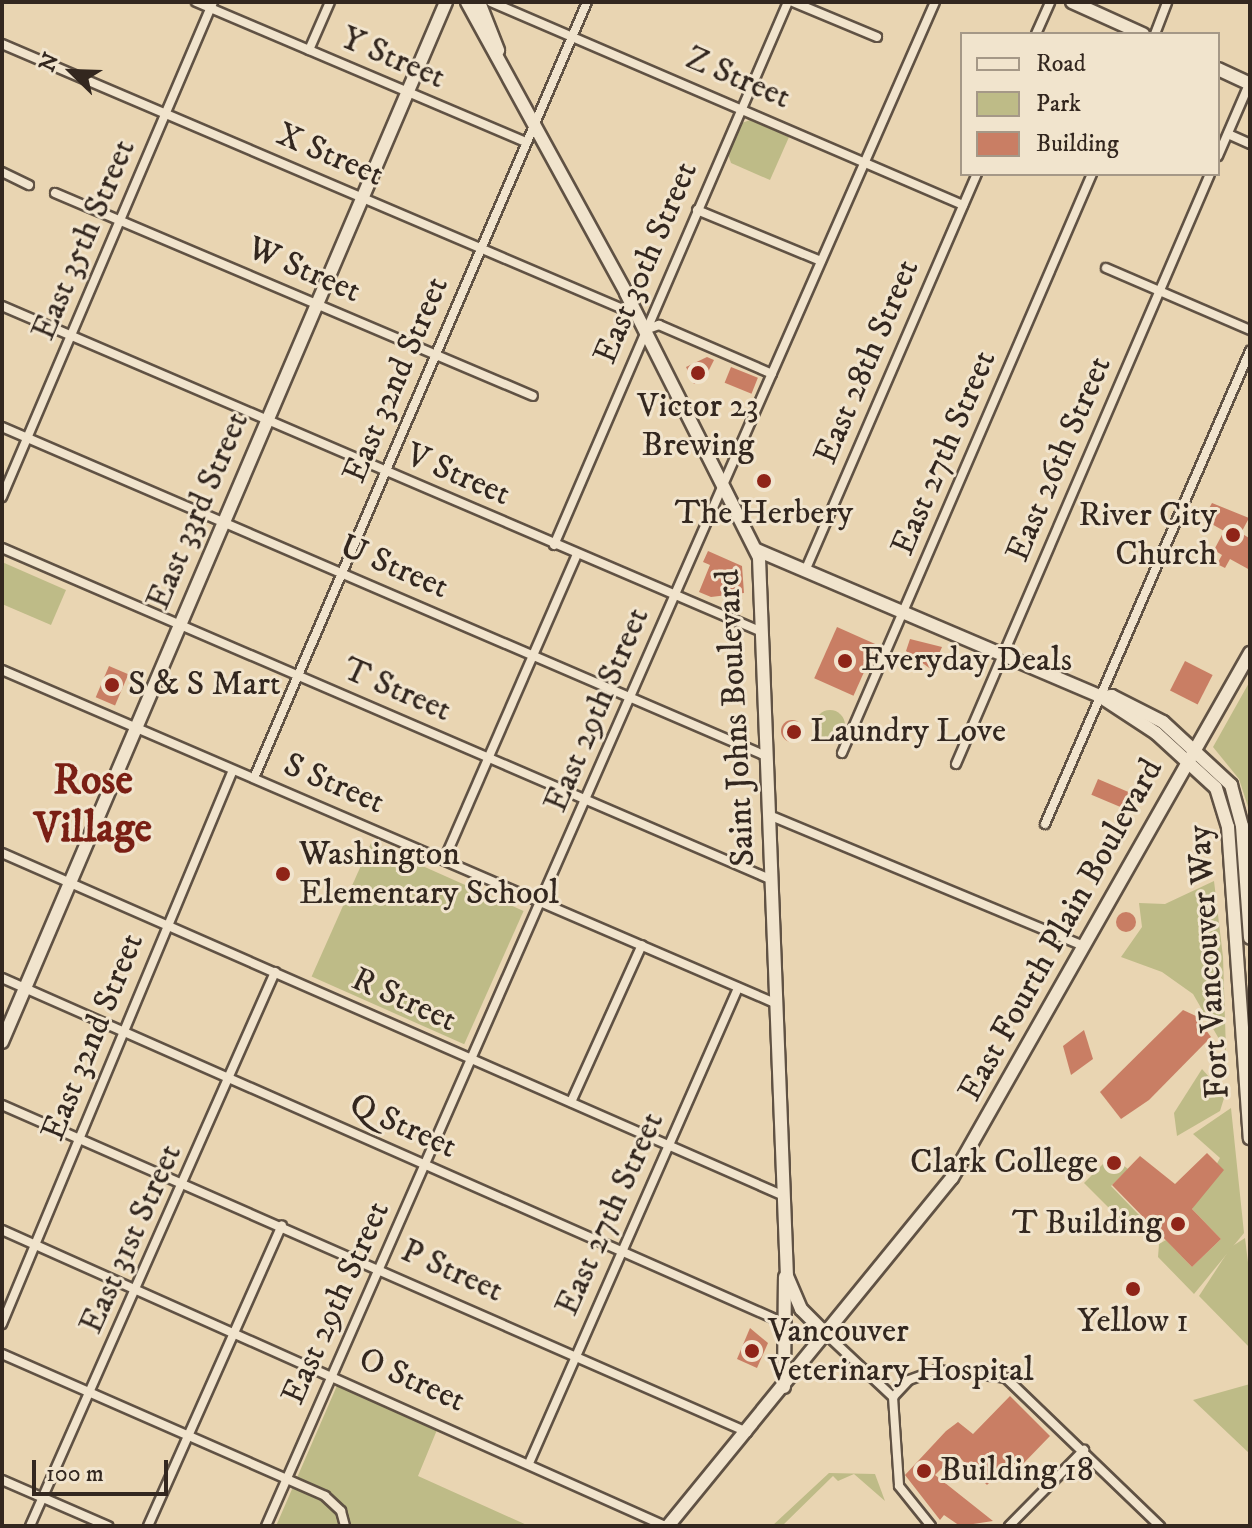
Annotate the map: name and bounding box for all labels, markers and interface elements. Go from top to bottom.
street label: Y Street [335,18,451,98]
north arrow [32,32,112,112]
legend [960,32,1220,176]
street label: Z Street [680,38,796,118]
text: N [33,49,65,76]
text: Road [1036,49,1086,79]
text: Park [1036,89,1081,119]
street label: X Street [270,114,390,196]
text: Building [1036,129,1119,159]
street label: East 35th Street [23,134,145,346]
street label: East 30th Street [585,156,707,370]
street label: W Street [241,228,367,312]
street label: East 28th Street [806,254,928,470]
street label: East 32nd Street [334,271,458,489]
street label: East 27th Street [883,345,1005,561]
street label: East 26th Street [997,350,1121,568]
marker: Victor 23 Brewing [689,364,707,382]
place label: Victor 23 Brewing [637,386,759,466]
street label: East 33rd Street [138,406,258,616]
street label: V Street [400,435,516,515]
marker: The Herbery [755,472,773,490]
place label: The Herbery [675,494,853,534]
place label: River City Church [1079,495,1217,574]
street label: U Street [334,526,454,608]
marker: River City Church [1224,526,1242,544]
street label: Saint Johns Boulevard [708,568,764,868]
street label: East 29th Street [536,602,658,818]
place label: Everyday Deals [861,641,1072,681]
street label: T Street [337,649,457,731]
marker: Everyday Deals [836,652,854,670]
place label: S & S Mart [128,665,281,705]
marker: S & S Mart [103,676,121,694]
place label: Laundry Love [810,712,1006,752]
marker: Laundry Love [785,723,803,741]
street label: S Street [277,745,391,823]
street label: East Fourth Plain Boulevard [950,752,1172,1108]
district label: Rose Village [34,756,152,854]
street label: Fort Vancouver Way [1179,824,1239,1100]
place label: Washington Elementary School [299,834,559,914]
marker: Washington Elementary School [274,865,292,883]
street label: East 32nd Street [33,927,153,1147]
street label: R Street [345,959,463,1041]
street label: Q Street [343,1084,463,1168]
street label: East 27th Street [547,1106,673,1322]
street label: East 31st Street [71,1138,191,1340]
place label: Clark College [910,1143,1098,1183]
marker: Clark College [1105,1154,1123,1172]
street label: East 29th Street [273,1195,399,1411]
place label: T Building [1012,1204,1162,1244]
marker: T Building [1169,1215,1187,1233]
street label: P Street [395,1231,509,1311]
marker: Yellow 1 [1124,1280,1142,1298]
place label: Yellow 1 [1077,1302,1189,1342]
place label: Vancouver Veterinary Hospital [768,1311,1034,1390]
street label: O Street [353,1339,471,1421]
marker: Vancouver Veterinary Hospital [743,1342,761,1360]
scale bar [36,1444,172,1494]
place label: Building 18 [940,1451,1094,1491]
text: 100 m [46,1459,104,1489]
marker: Building 18 [915,1462,933,1480]

